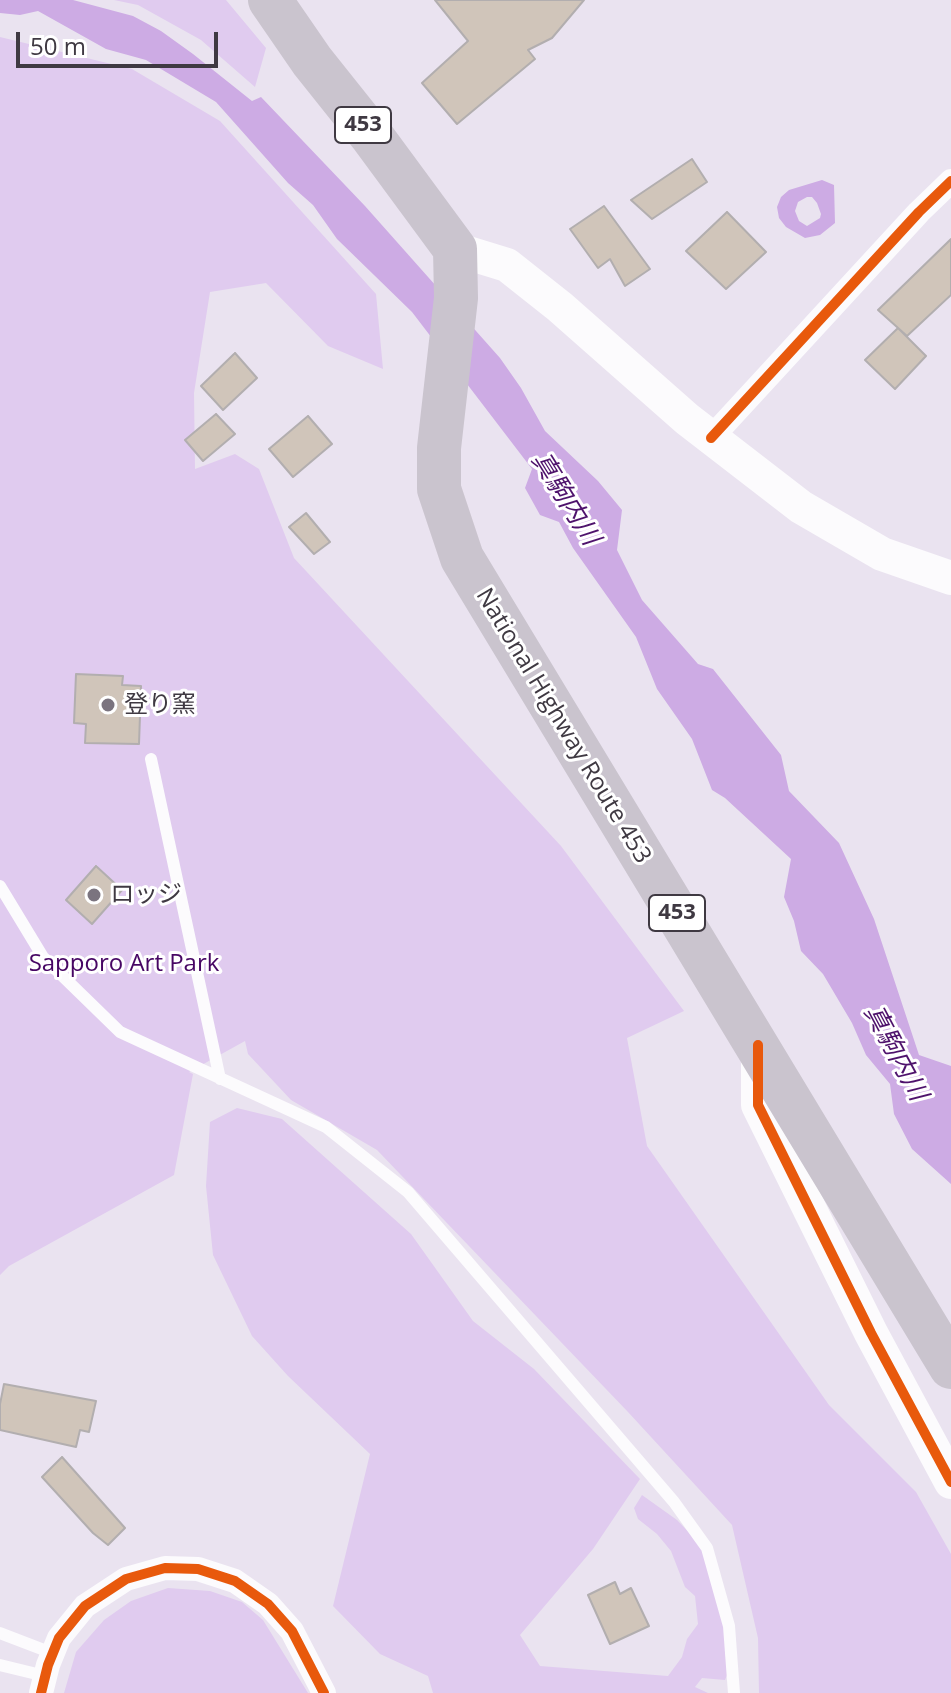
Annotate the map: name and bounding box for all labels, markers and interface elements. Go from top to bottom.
scale bar [20,16,222,66]
text: 50 m [30,29,86,62]
road number: 453 [335,107,391,143]
water label: 真駒内川 [524,447,606,551]
street label: National Highway Route 453 [469,583,657,869]
place label: 登り窯 [124,691,196,719]
marker: 登り窯 [99,696,117,714]
place label: ロッジ [110,881,182,909]
marker: ロッジ [85,886,103,904]
road number: 453 [649,895,705,931]
park label: Sapporo Art Park [29,950,219,978]
water label: 真駒内川 [857,1000,933,1106]

